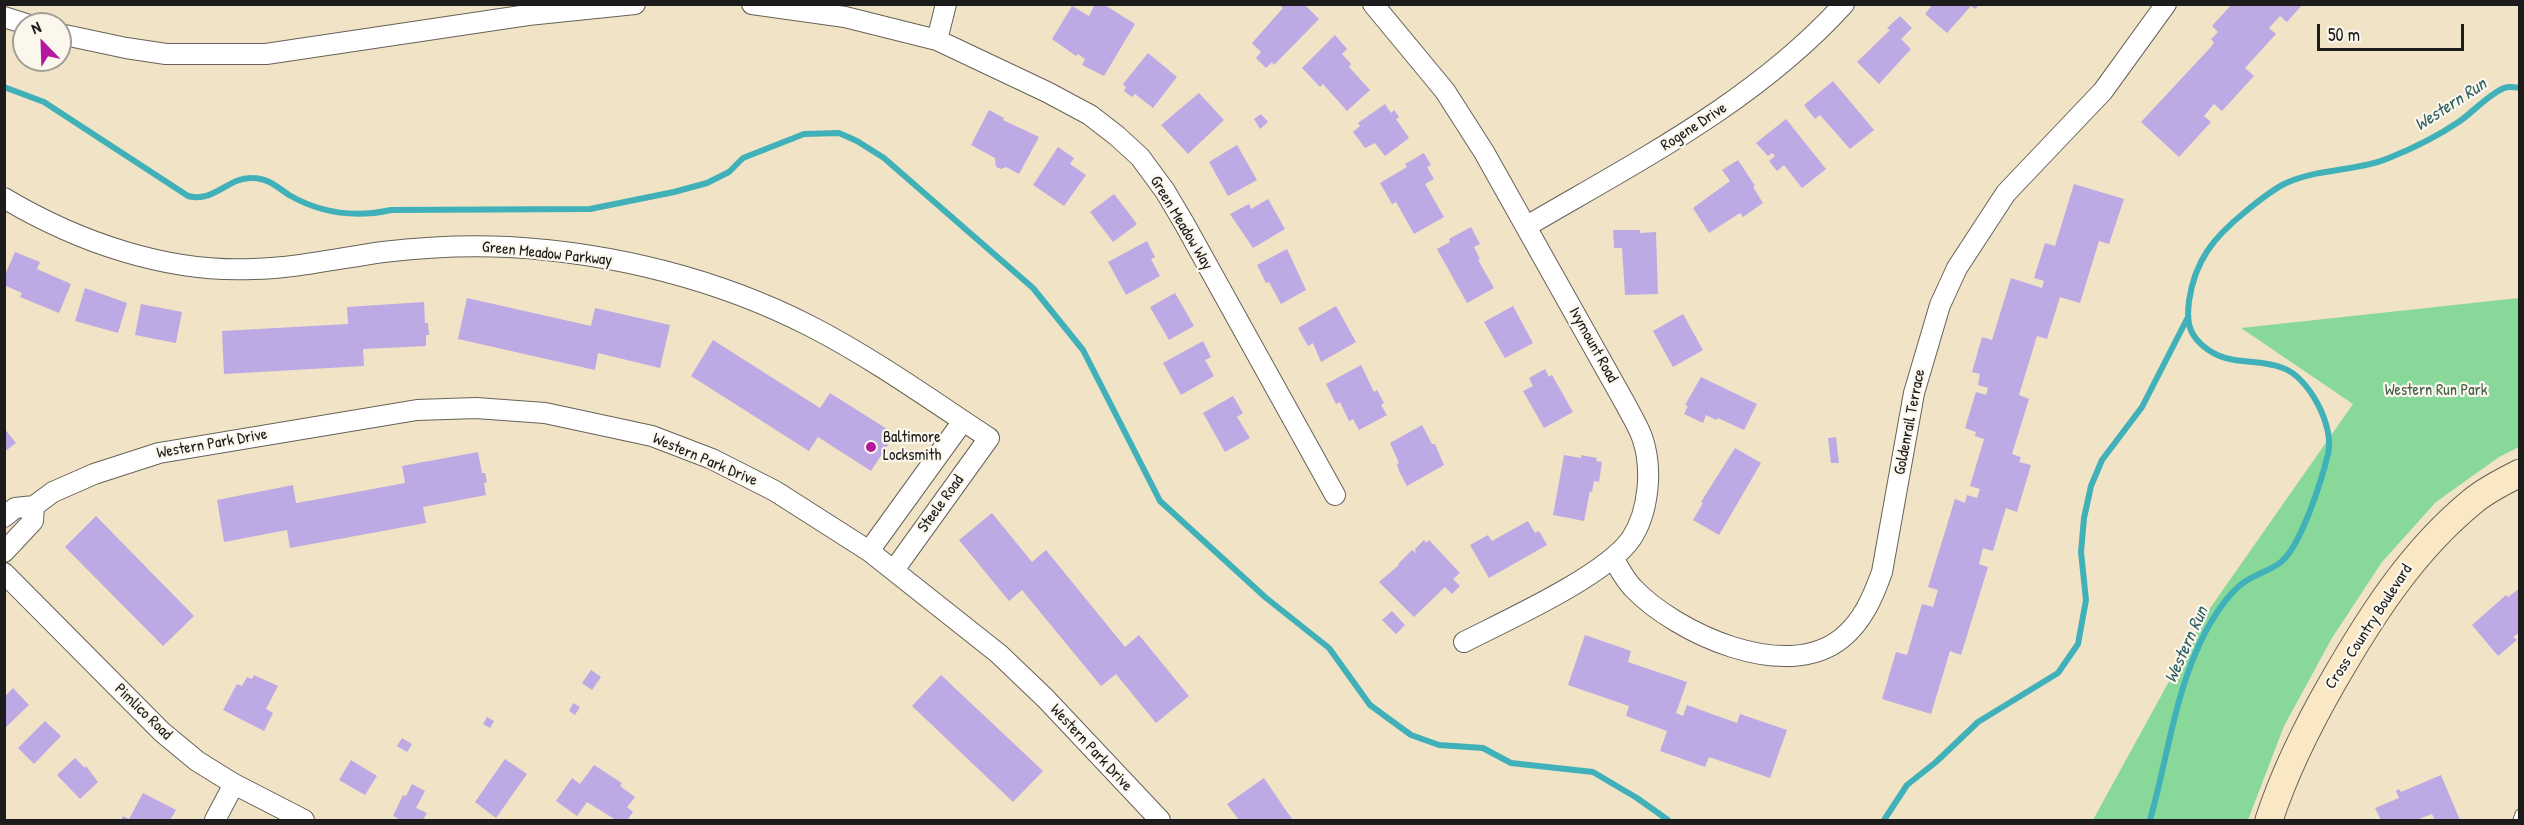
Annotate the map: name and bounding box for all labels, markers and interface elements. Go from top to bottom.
north arrow [12,12,72,72]
scale bar [2320,12,2467,50]
text: N [28,15,44,39]
text: 50 m [2328,22,2360,47]
water label: Western Run [2411,74,2491,136]
street label: Rogene Drive [1657,99,1731,155]
street label: Green Meadow Way [1145,172,1217,274]
street label: Green Meadow Parkway [481,238,613,270]
street label: Ivymount Road [1564,304,1622,386]
street label: Goldenrail Terrace [1890,368,1930,476]
park label: Western Run Park [2385,381,2487,401]
street label: Western Park Drive [155,425,269,463]
place label: Baltimore Locksmith [883,428,941,466]
street label: Western Park Drive [650,429,760,491]
marker: Baltimore Locksmith [864,440,878,454]
street label: Steele Road [914,472,968,536]
street label: Cross Country Boulevard [2321,561,2417,693]
water label: Western Run [2161,603,2213,687]
street label: Pimlico Road [110,680,176,744]
street label: Western Park Drive [1046,701,1136,795]

